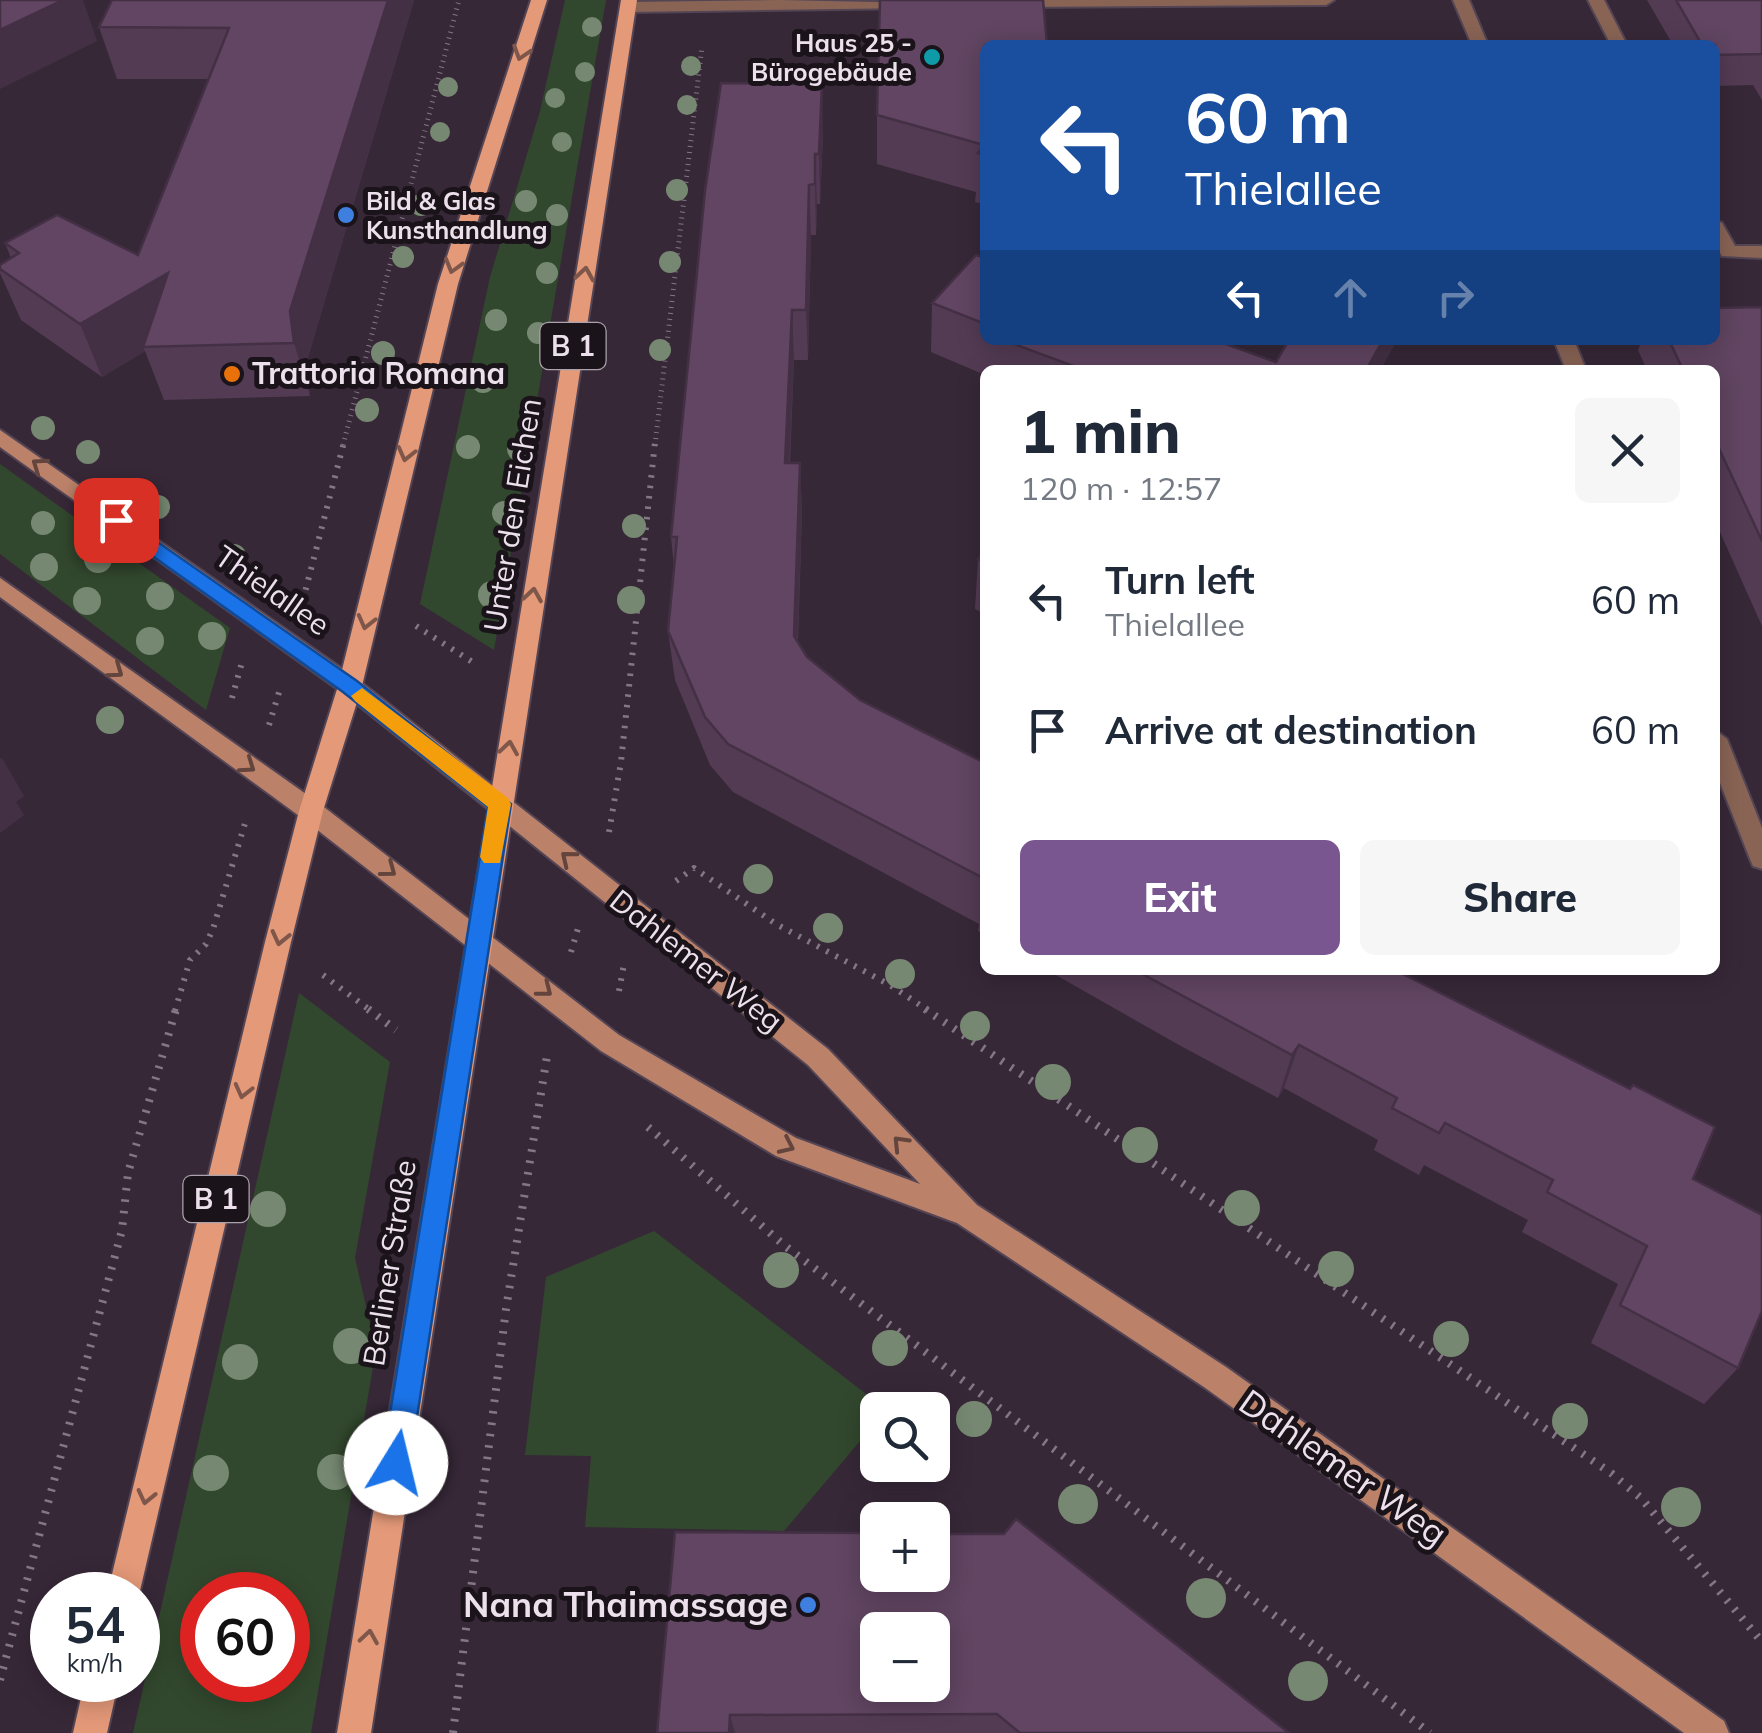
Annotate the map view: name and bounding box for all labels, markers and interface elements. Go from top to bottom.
place label: Haus 25 - Bürogebäude [751,27,912,87]
one-way arrow [513,44,533,61]
marker: Haus 25 - Bürogebäude [921,46,943,68]
text: 60 m [1185,73,1351,161]
icon: left [1020,80,1150,210]
text: Thielallee [1185,160,1382,216]
place label: Bild & Glas Kunsthandlung [366,185,547,245]
marker: Bild & Glas Kunsthandlung [335,204,357,226]
one-way arrow [444,257,465,274]
one-way arrow [574,266,595,282]
icon: left [1218,270,1273,325]
icon: ahead [1323,270,1378,325]
icon: right [1428,270,1483,325]
road number: B 1 [540,323,606,369]
place label: Trattoria Romana [252,354,505,392]
marker: Trattoria Romana [221,363,243,385]
text: 1 min [1020,393,1181,468]
street label: Unter den Eichen [475,395,549,634]
button: close [1575,398,1680,503]
one-way arrow [397,445,418,462]
one-way arrow [32,459,50,477]
text: 120 m · 12:57 [1020,468,1222,508]
pin [74,478,159,563]
icon: arrive [89,493,144,548]
street label: Thielallee [208,537,337,643]
text: Turn left [1105,556,1255,604]
icon: left [1020,573,1075,628]
text: 60 m [1591,576,1680,624]
one-way arrow [522,587,543,603]
text: Thielallee [1105,604,1245,644]
one-way arrow [357,613,378,630]
one-way arrow [105,660,123,677]
icon: arrive [1020,703,1075,758]
text: Arrive at destination [1105,706,1477,754]
text: 60 m [1591,706,1680,754]
one-way arrow [497,739,518,756]
one-way arrow [237,755,255,772]
button: Exit [1020,840,1340,955]
button: Share [1360,840,1680,955]
one-way arrow [561,852,579,870]
one-way arrow [377,858,395,876]
street label: Dahlemer Weg [603,881,791,1039]
one-way arrow [271,929,292,946]
one-way arrow [534,978,552,996]
one-way arrow [233,1082,254,1099]
one-way arrow [777,1133,795,1153]
one-way arrow [894,1136,912,1155]
street label: Berliner Straße [354,1157,424,1368]
road number: B 1 [184,1176,248,1222]
street label: Dahlemer Weg [1231,1379,1456,1555]
map controls [860,1392,950,1702]
button: search [860,1392,950,1482]
position arrow [344,1411,448,1515]
one-way arrow [137,1488,158,1505]
button: + [860,1502,950,1592]
speed limit sign: 60 [180,1572,310,1702]
place label: Nana Thaimassage [463,1582,788,1626]
text: 54 [65,1593,125,1656]
marker: Nana Thaimassage [797,1594,819,1616]
button: − [860,1612,950,1702]
one-way arrow [358,1628,379,1645]
text: km/h [67,1647,123,1678]

